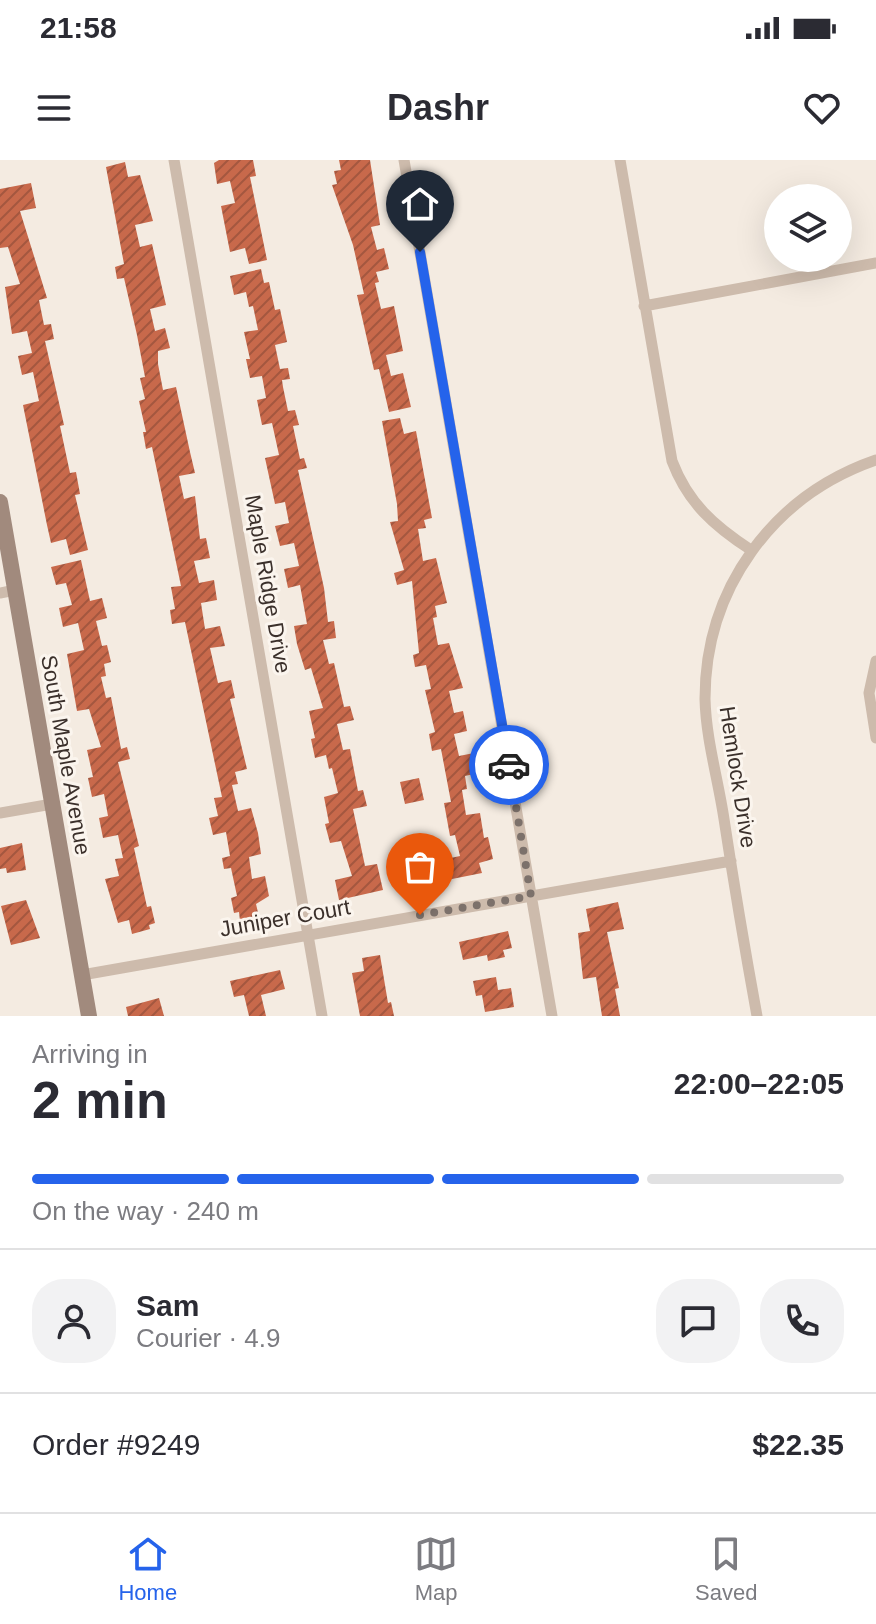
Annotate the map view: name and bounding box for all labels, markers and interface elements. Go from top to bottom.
text: 21:58 [40,11,117,44]
icon: menu [32,86,76,130]
icon: heart [800,86,844,130]
text: Dashr [387,87,489,128]
pin [386,170,454,252]
icon: home [398,182,442,226]
map controls [764,184,852,272]
button: layers [764,184,852,272]
street label: Maple Ridge Drive [240,493,296,675]
street label: South Maple Avenue [36,653,96,857]
street label: Hemlock Drive [714,704,762,850]
courier [469,725,549,805]
icon: car [487,743,531,787]
pin [386,833,454,915]
icon: bag [398,845,442,889]
street label: Juniper Court [218,894,352,942]
text: Arriving in [32,1039,148,1069]
text: 22:00–22:05 [674,1067,844,1100]
text: 2 min [32,1071,168,1129]
text: On the way · 240 m [32,1196,259,1226]
button: person [32,1279,116,1363]
button: chat [656,1279,740,1363]
button: phone [760,1279,844,1363]
text: Sam [136,1289,199,1322]
text: Courier · 4.9 [136,1323,281,1353]
text: Order #9249 [32,1428,200,1461]
text: $22.35 [752,1428,844,1461]
tab: Home [118,1532,177,1606]
tab: Map [414,1532,458,1606]
tab: Saved [695,1532,758,1606]

